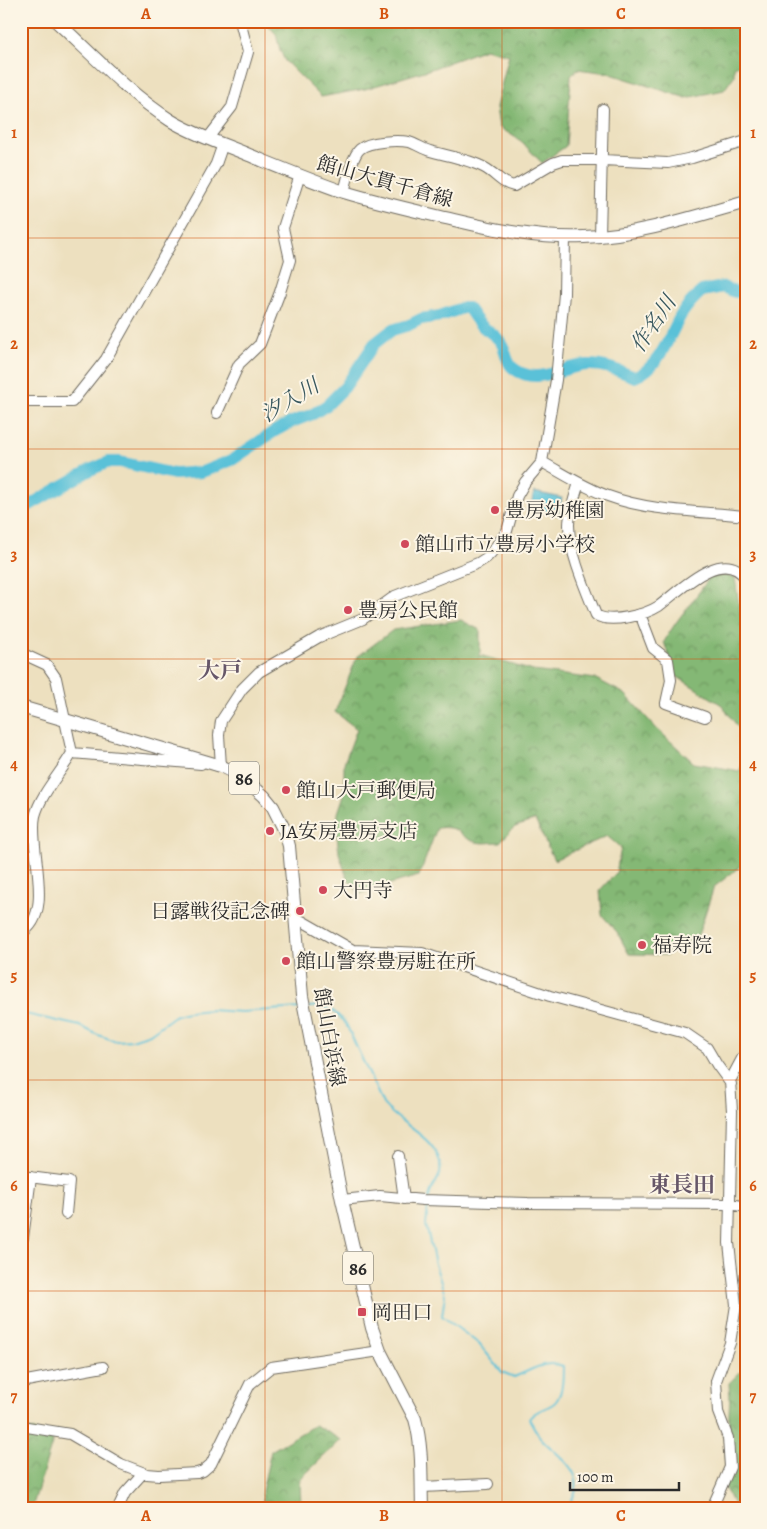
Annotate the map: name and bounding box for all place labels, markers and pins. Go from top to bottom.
place label: 豊房幼稚園 [505,497,605,524]
marker: 豊房幼稚園 [489,504,501,516]
place label: 館山市立豊房小学校 [415,531,595,558]
marker: 館山市立豊房小学校 [399,538,411,550]
place label: 豊房公民館 [358,597,458,624]
marker: 豊房公民館 [342,604,354,616]
place label: 館山大戸郵便局 [296,777,436,804]
marker: 館山大戸郵便局 [280,784,292,796]
place label: JA安房豊房支店 [280,818,418,845]
marker: JA安房豊房支店 [264,825,276,837]
place label: 大円寺 [333,877,393,904]
marker: 大円寺 [317,884,329,896]
place label: 日露戦役記念碑 [150,898,290,925]
marker: 日露戦役記念碑 [294,905,306,917]
place label: 福寿院 [652,932,712,959]
marker: 福寿院 [636,939,648,951]
place label: 館山警察豊房駐在所 [296,948,476,975]
marker: 館山警察豊房駐在所 [280,955,292,967]
place label: 岡田口 [372,1299,432,1326]
marker: 岡田口 [356,1306,368,1318]

